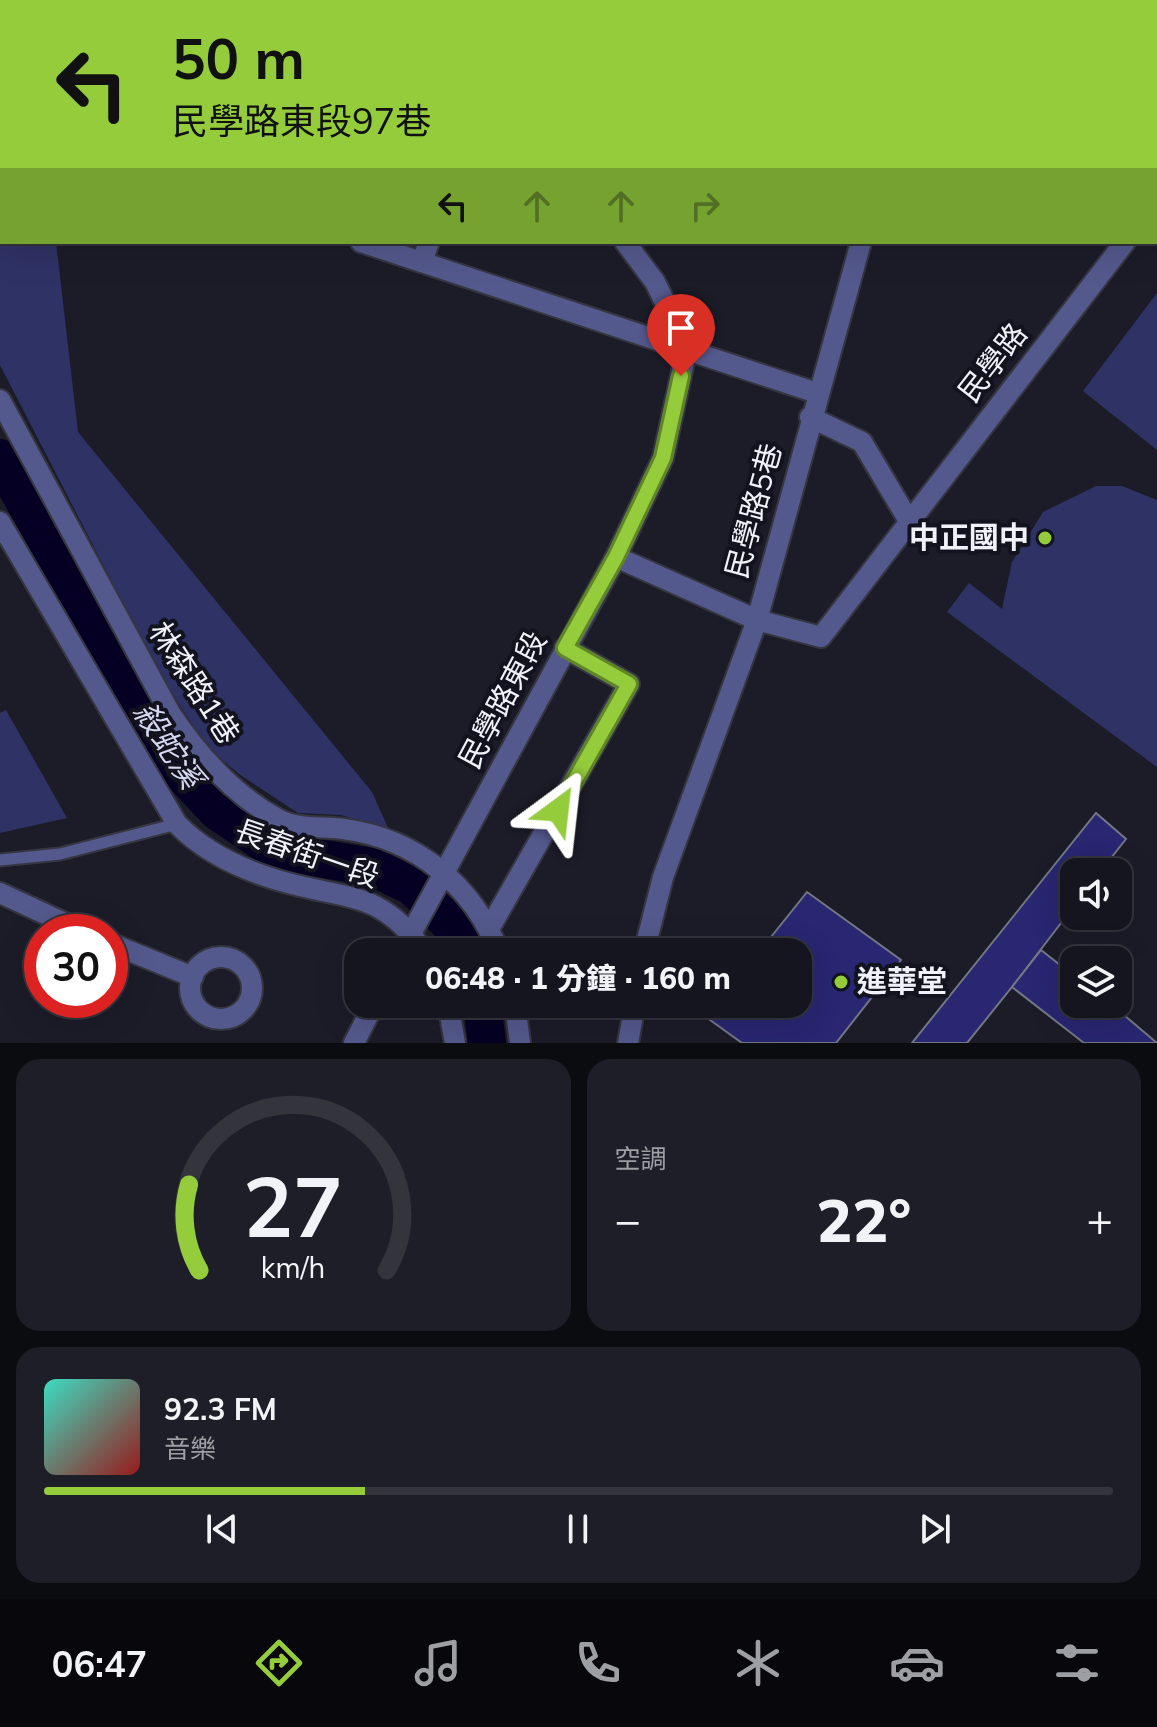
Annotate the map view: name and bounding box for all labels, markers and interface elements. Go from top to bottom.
text: 50 m [172,23,305,93]
icon: left [40,32,144,136]
text: 民學路東段97巷 [172,98,431,143]
icon: left [431,184,475,228]
icon: ahead [515,184,559,228]
icon: ahead [599,184,643,228]
icon: right [683,184,727,228]
pin [647,294,715,376]
icon: arrive [659,306,703,350]
street label: 民學路 [950,315,1035,410]
street label: 民學路5巷 [717,439,789,582]
place label: 中正國中 [909,518,1029,556]
marker: 中正國中 [1036,529,1054,547]
street label: 林森路1巷 [141,614,248,751]
street label: 民學路東段 [450,624,554,775]
water label: 殺蛇溪 [125,693,214,799]
position arrow [516,768,600,852]
street label: 長春街一段 [230,811,384,895]
map controls [1060,858,1132,1018]
button: sound [1060,858,1132,930]
speed limit sign: 30 [24,914,128,1018]
button: layers [1060,946,1132,1018]
text: 06:48 · 1 分鐘 · 160 m [425,959,731,997]
place label: 進華堂 [857,962,947,1000]
marker: 進華堂 [832,973,850,991]
text: 空調 [615,1142,667,1175]
text: 27 [243,1153,343,1258]
text: 22° [816,1182,911,1257]
text: − [615,1192,641,1247]
text: + [1087,1192,1113,1247]
text: km/h [261,1249,326,1285]
text: 92.3 FM [164,1390,277,1428]
text: 音樂 [164,1432,216,1465]
icon: previous [200,1507,244,1551]
icon: pause [556,1507,600,1551]
icon: next [913,1507,957,1551]
icon: directions [251,1635,307,1691]
icon: music [410,1635,466,1691]
icon: phone [570,1635,626,1691]
icon: climate [730,1635,786,1691]
icon: car [889,1635,945,1691]
icon: filters [1049,1635,1105,1691]
text: 06:47 [52,1641,147,1686]

